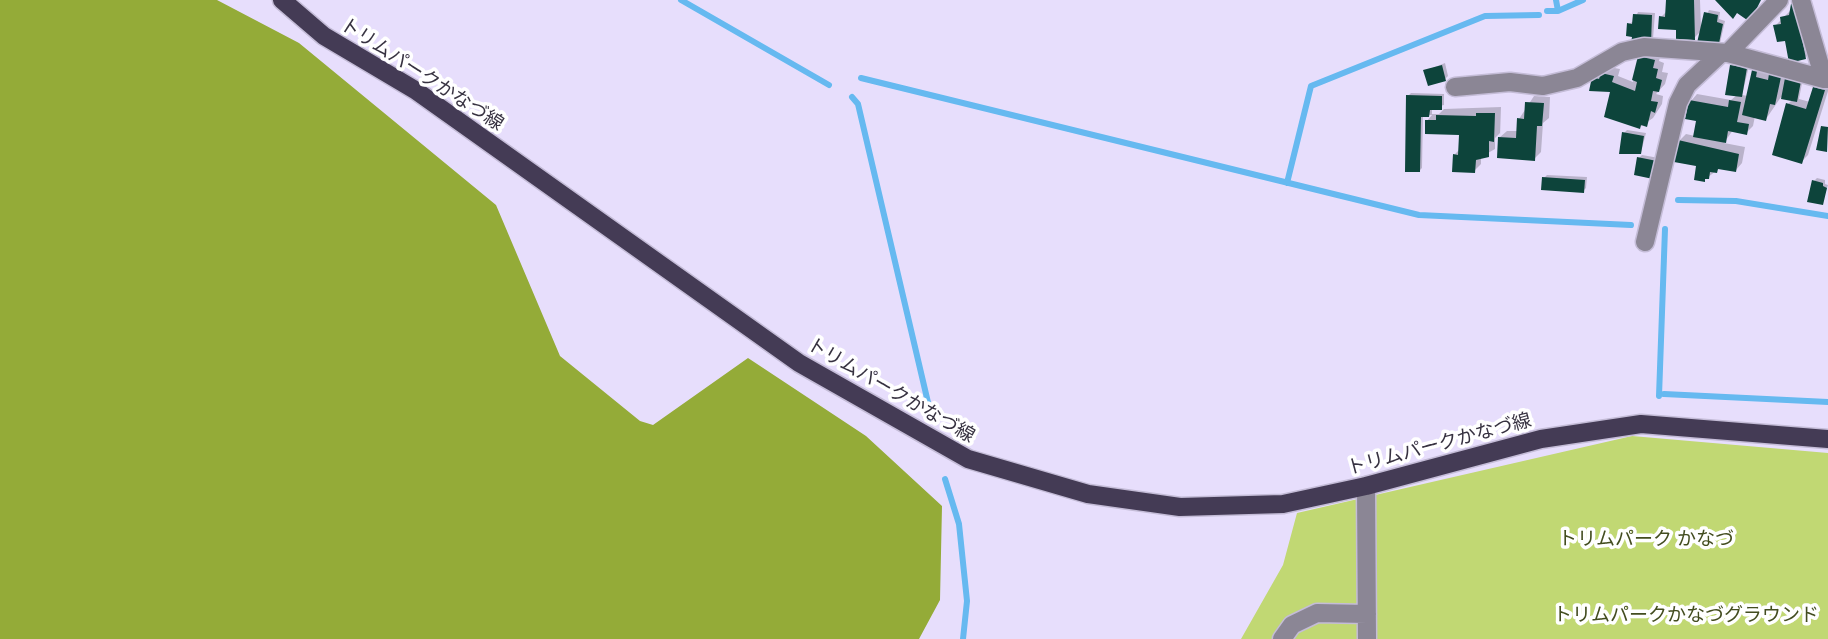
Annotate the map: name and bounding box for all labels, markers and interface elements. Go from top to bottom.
street label: トリムパークかなづ線 [336,13,508,135]
street label: トリムパークかなづ線 [803,333,979,447]
street label: トリムパークかなづ線 [1344,408,1534,480]
park label: トリムパーク かなづ [1558,528,1734,550]
park label: トリムパークかなづグラウンド [1553,604,1819,626]

